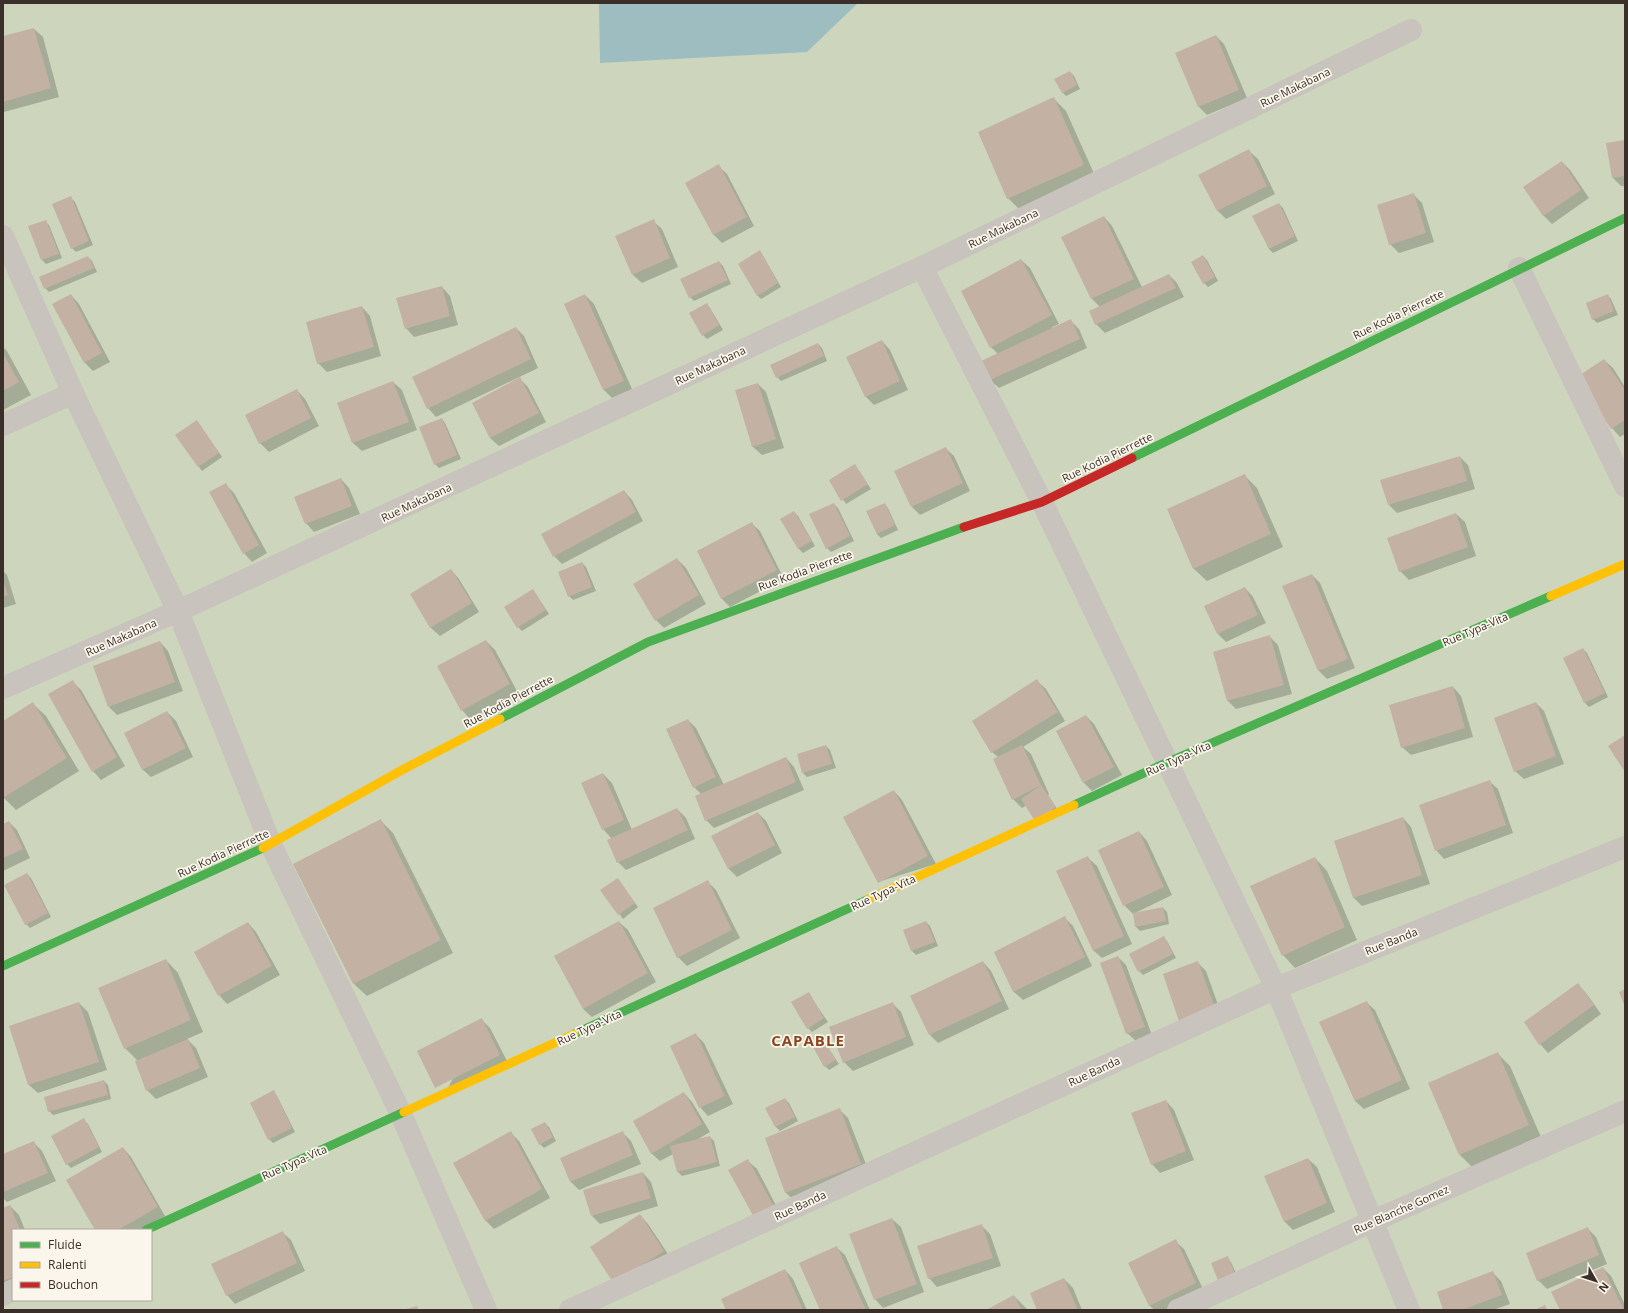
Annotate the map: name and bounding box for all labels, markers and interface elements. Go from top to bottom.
street label: Rue Makabana [1257,64,1333,110]
street label: Rue Makabana [965,205,1041,251]
street label: Rue Kodia Pierrette [1350,286,1446,342]
street label: Rue Makabana [672,342,748,388]
street label: Rue Kodia Pierrette [1059,429,1155,485]
street label: Rue Makabana [378,479,454,525]
street label: Rue Kodia Pierrette [756,546,854,594]
street label: Rue Typa-Vita [1440,608,1510,650]
street label: Rue Makabana [83,615,159,659]
street label: Rue Kodia Pierrette [461,671,555,731]
street label: Rue Typa-Vita [1143,737,1213,779]
street label: Rue Kodia Pierrette [175,825,271,881]
street label: Rue Typa-Vita [848,870,918,914]
street label: Rue Banda [1363,924,1419,958]
street label: Rue Typa-Vita [554,1005,624,1049]
district label: CAPABLE [771,1030,845,1050]
street label: Rue Banda [1066,1052,1122,1090]
street label: Rue Typa-Vita [259,1141,329,1183]
street label: Rue Blanche Gomez [1351,1181,1451,1237]
street label: Rue Banda [772,1186,828,1224]
legend [12,1229,152,1301]
text: Fluide [48,1236,82,1253]
text: Ralenti [48,1256,87,1273]
north arrow [1576,1261,1616,1301]
text: Bouchon [48,1276,98,1293]
text: N [1596,1279,1613,1296]

